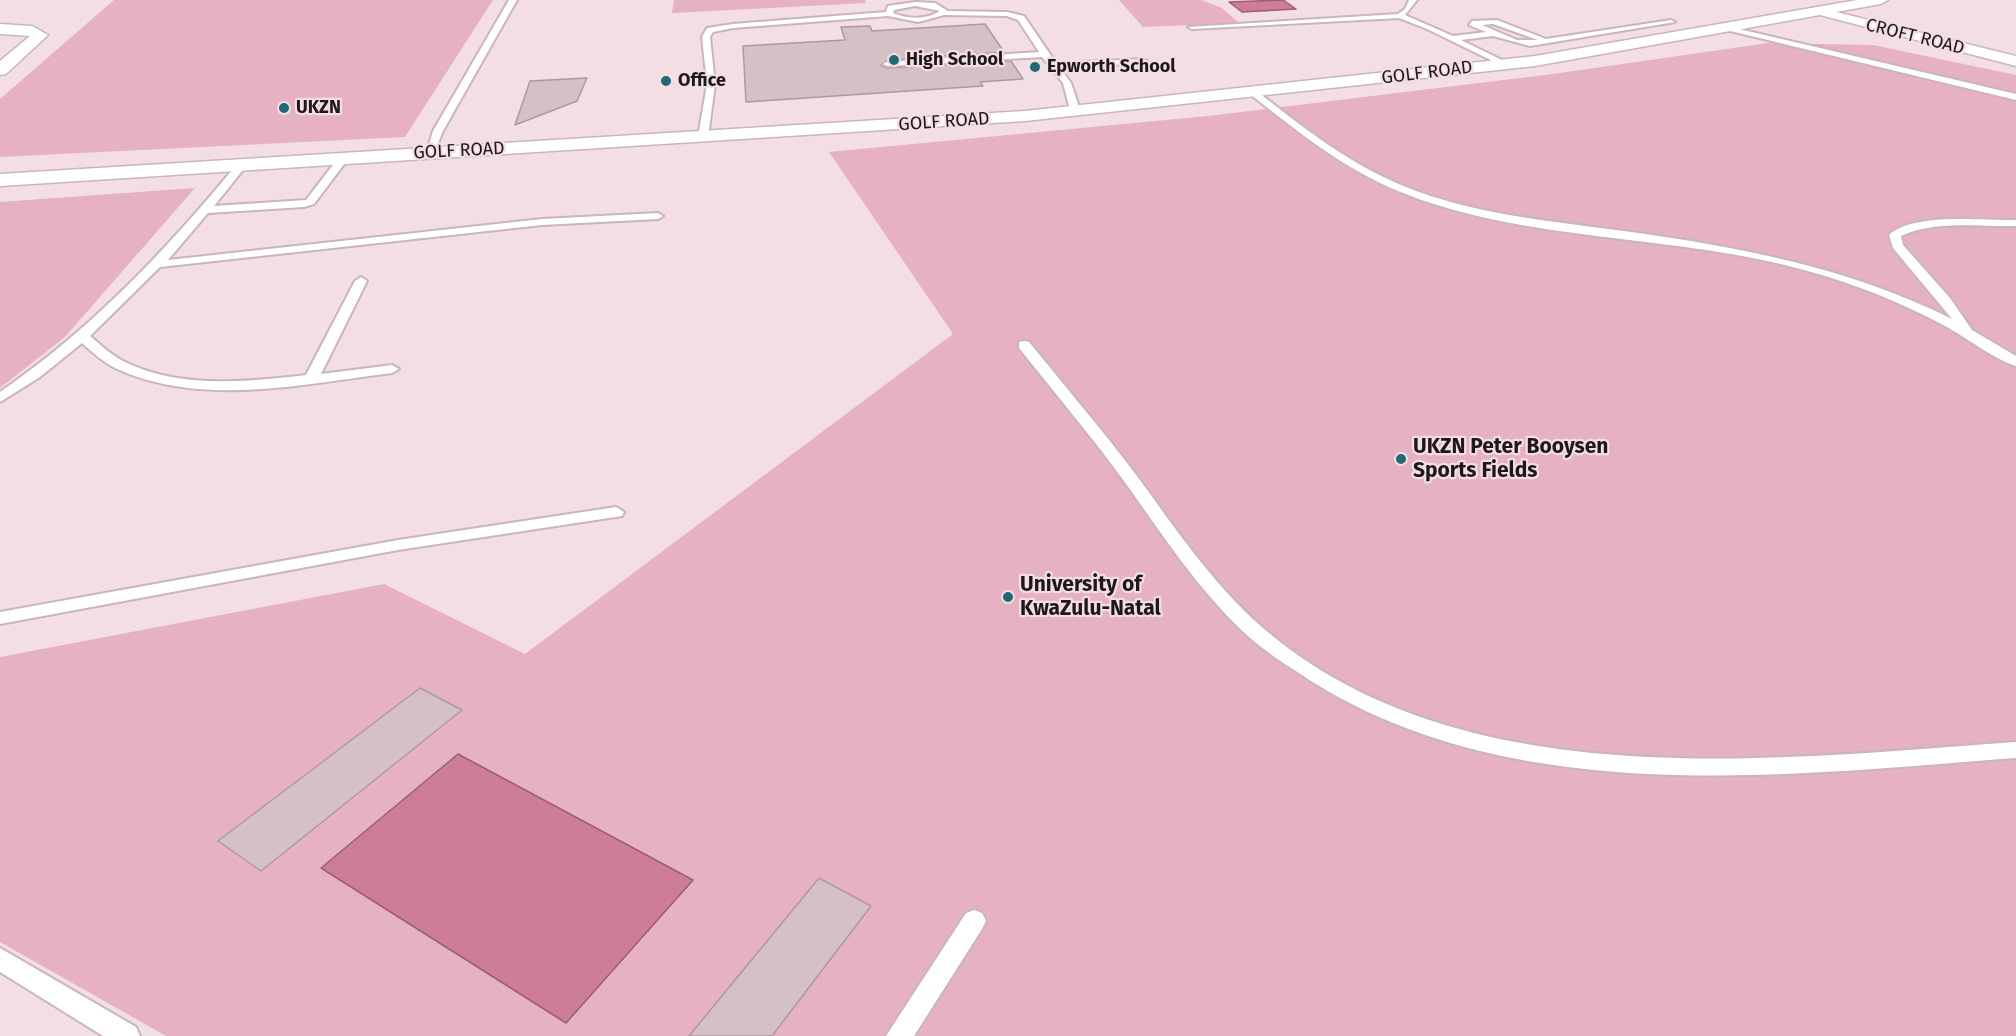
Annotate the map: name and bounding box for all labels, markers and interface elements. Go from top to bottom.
street label: CROFT ROAD [1863,14,1967,60]
place label: High School [906,49,1003,71]
marker: High School [887,53,901,67]
place label: Epworth School [1047,56,1176,78]
street label: GOLF ROAD [1380,57,1474,89]
marker: Epworth School [1028,60,1042,74]
place label: Office [678,70,726,92]
marker: Office [659,74,673,88]
place label: UKZN [296,97,341,119]
marker: UKZN [277,101,291,115]
street label: GOLF ROAD [898,108,990,136]
street label: GOLF ROAD [413,138,505,164]
place label: UKZN Peter Booysen Sports Fields [1413,434,1608,484]
marker: UKZN Peter Booysen Sports Fields [1394,452,1408,466]
place label: University of KwaZulu-Natal [1020,572,1161,622]
marker: University of KwaZulu-Natal [1001,590,1015,604]

